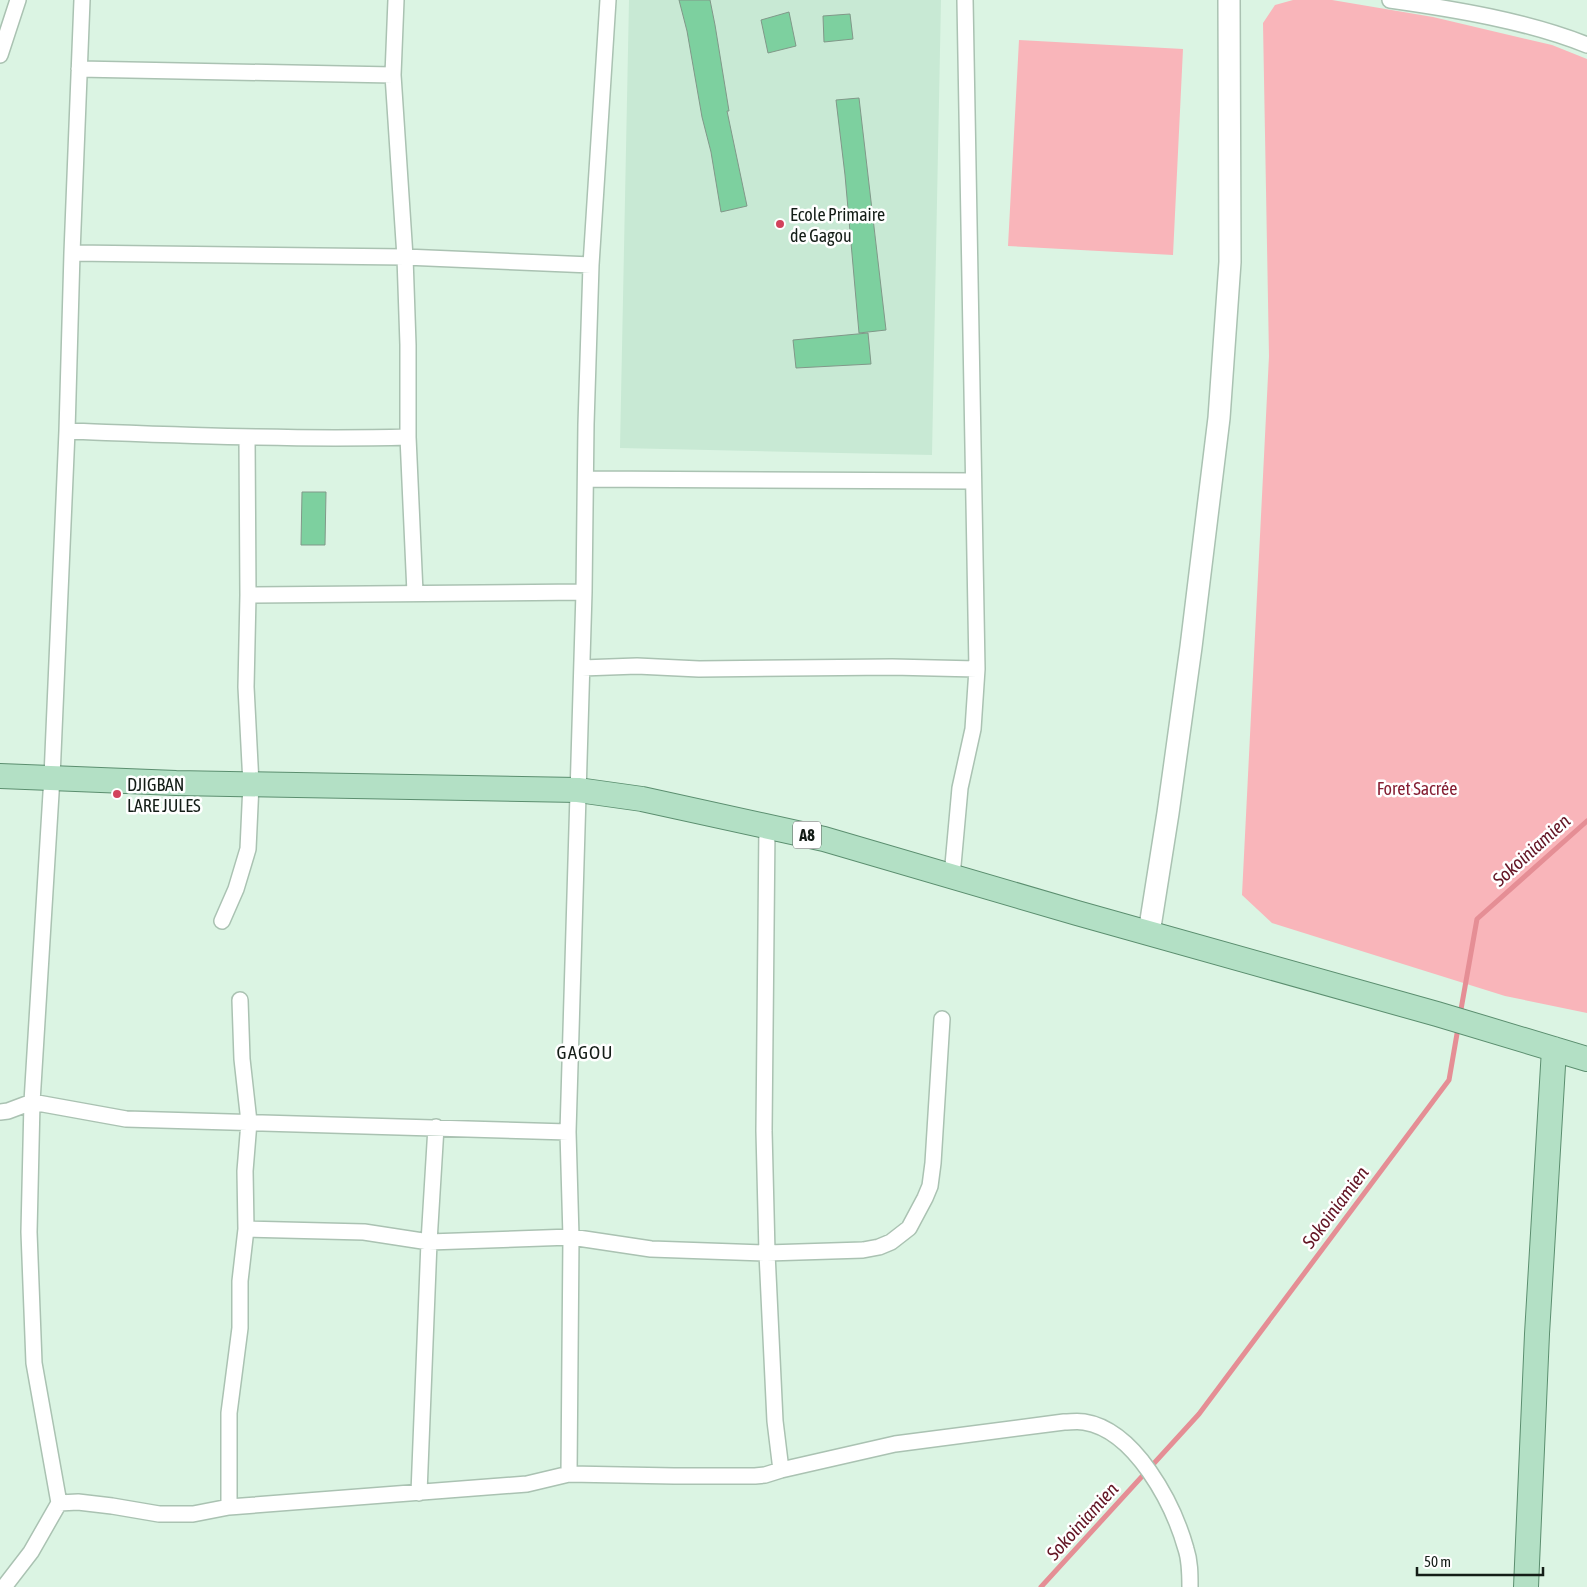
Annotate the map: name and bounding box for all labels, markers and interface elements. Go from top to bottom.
place label: Ecole Primaire de Gagou [790,204,885,246]
marker: Ecole Primaire de Gagou [774,218,786,230]
place label: DJIGBAN LARE JULES [127,774,201,816]
park label: Foret Sacrée [1377,778,1457,799]
marker: DJIGBAN LARE JULES [111,788,123,800]
water label: Sokoiniamien [1487,810,1574,891]
road number: A8 [793,822,821,848]
district label: GAGOU [557,1041,613,1063]
water label: Sokoiniamien [1297,1162,1373,1253]
water label: Sokoiniamien [1041,1478,1122,1565]
scale bar [1417,1544,1543,1576]
text: 50 m [1424,1553,1451,1570]

